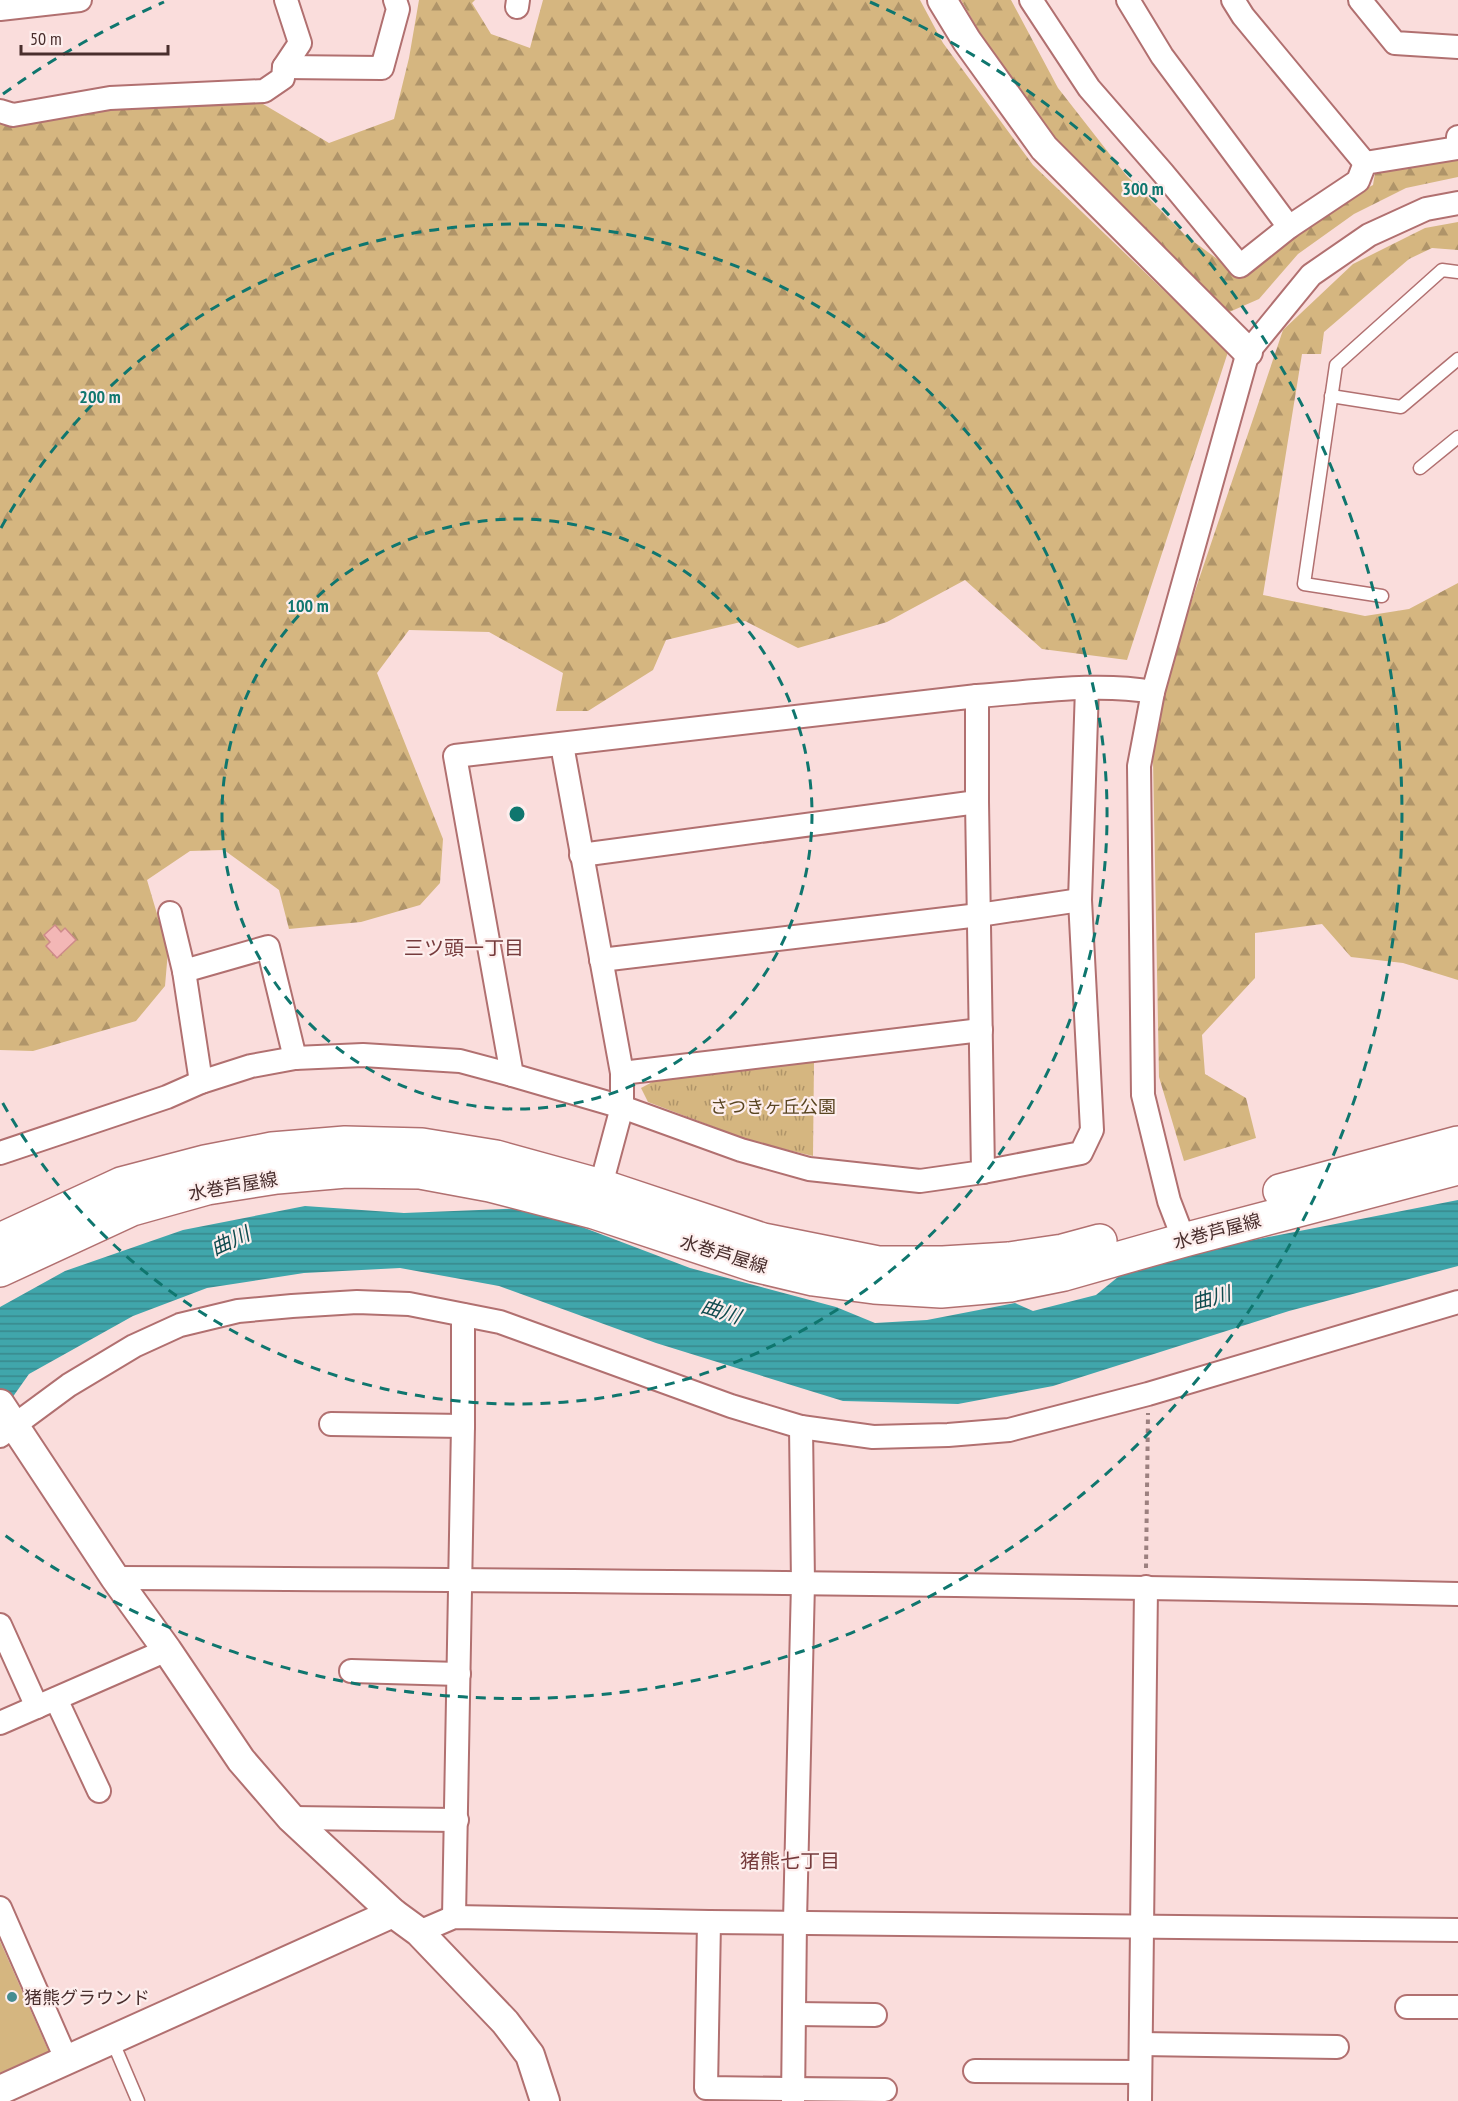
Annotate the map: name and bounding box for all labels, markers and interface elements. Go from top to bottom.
scale bar [21,18,168,56]
text: 50 m [30,27,62,50]
text: 300 m [1122,177,1164,200]
text: 200 m [79,385,121,408]
text: 100 m [287,594,329,617]
centre of rings [507,804,527,824]
district label: 三ツ頭一丁目 [404,935,524,961]
park label: さつきヶ丘公園 [710,1095,836,1118]
street label: 水巻芦屋線 [187,1167,279,1205]
street label: 水巻芦屋線 [1171,1208,1263,1254]
water label: 曲川 [206,1220,255,1261]
street label: 水巻芦屋線 [678,1230,770,1278]
water label: 曲川 [1188,1280,1236,1316]
water label: 曲川 [698,1292,746,1330]
district label: 猪熊七丁目 [740,1848,840,1874]
place label: 猪熊グラウンド [24,1986,150,2009]
marker: 猪熊グラウンド [5,1990,19,2004]

